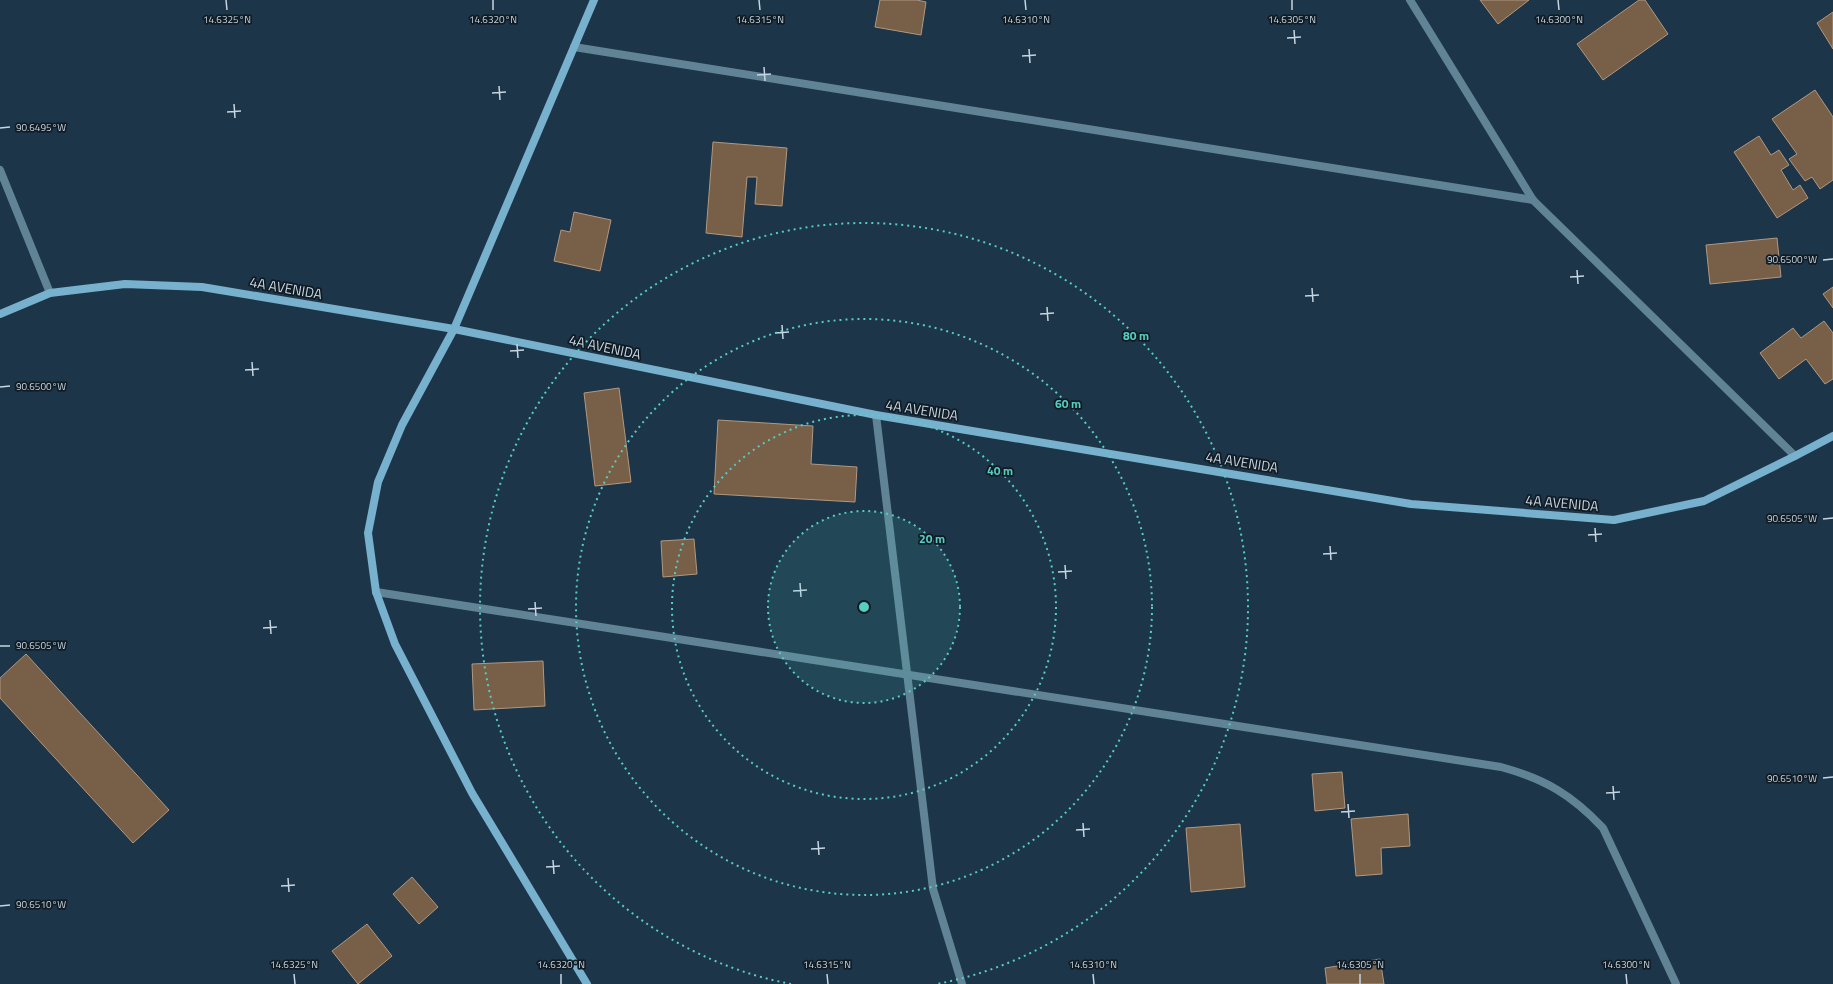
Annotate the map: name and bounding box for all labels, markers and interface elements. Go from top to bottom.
text: 14.6325°N [203,12,251,27]
text: 14.6320°N [469,12,517,27]
text: 14.6315°N [736,12,784,27]
text: 14.6310°N [1002,12,1050,27]
text: 14.6305°N [1268,12,1316,27]
text: 14.6300°N [1535,12,1583,27]
text: 90.6495°W [16,120,66,135]
text: 90.6500°W [1767,252,1817,267]
street label: 4A AVENIDA [248,271,325,304]
text: 80 m [1123,326,1149,345]
street label: 4A AVENIDA [567,329,644,365]
text: 90.6500°W [16,379,66,394]
street label: 4A AVENIDA [884,393,961,426]
text: 60 m [1055,394,1081,413]
street label: 4A AVENIDA [1204,445,1281,478]
text: 40 m [987,461,1013,480]
street label: 4A AVENIDA [1525,489,1600,516]
text: 90.6505°W [1767,511,1817,526]
text: 20 m [919,529,945,548]
centre of rings [857,600,871,614]
text: 90.6505°W [16,638,66,653]
text: 90.6510°W [1767,771,1817,786]
text: 90.6510°W [16,897,66,912]
text: 14.6325°N [270,957,318,972]
text: 14.6320°N [537,957,585,972]
text: 14.6315°N [803,957,851,972]
text: 14.6310°N [1069,957,1117,972]
text: 14.6305°N [1336,957,1384,972]
text: 14.6300°N [1602,957,1650,972]

